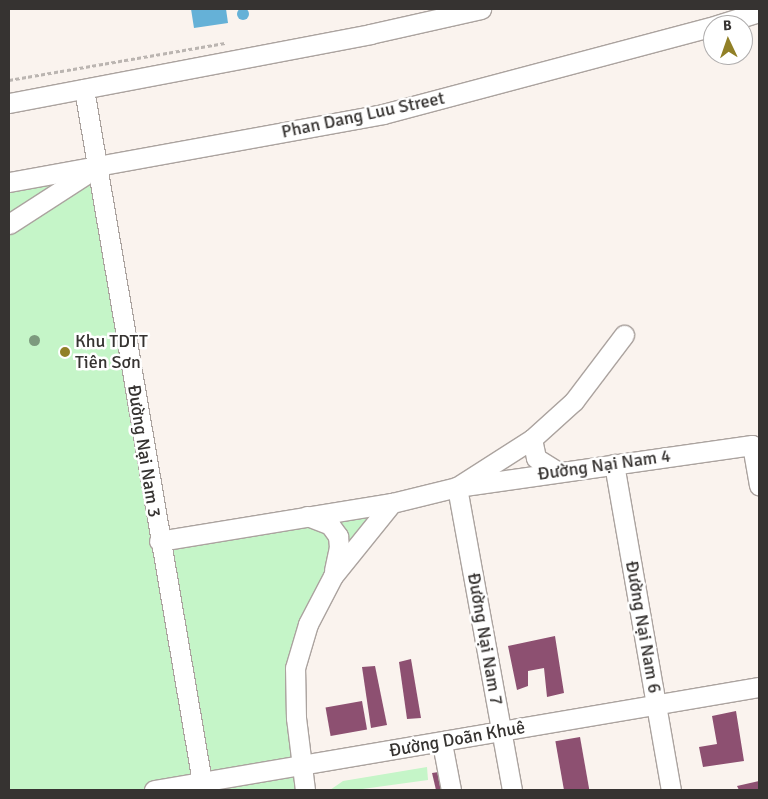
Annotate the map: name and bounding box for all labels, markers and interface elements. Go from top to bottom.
north arrow [703,15,753,65]
text: B [722,17,732,34]
street label: Phan Dang Luu Street [279,87,447,143]
place label: Khu TDTT Tiên Sơn [75,331,148,374]
marker: Khu TDTT Tiên Sơn [59,346,71,358]
street label: Đường Nại Nam 3 [123,383,165,519]
street label: Đường Nại Nam 4 [536,445,672,485]
street label: Đường Nại Nam 6 [621,559,665,695]
street label: Đường Nại Nam 7 [463,571,507,707]
street label: Đường Doãn Khuê [387,716,527,762]

